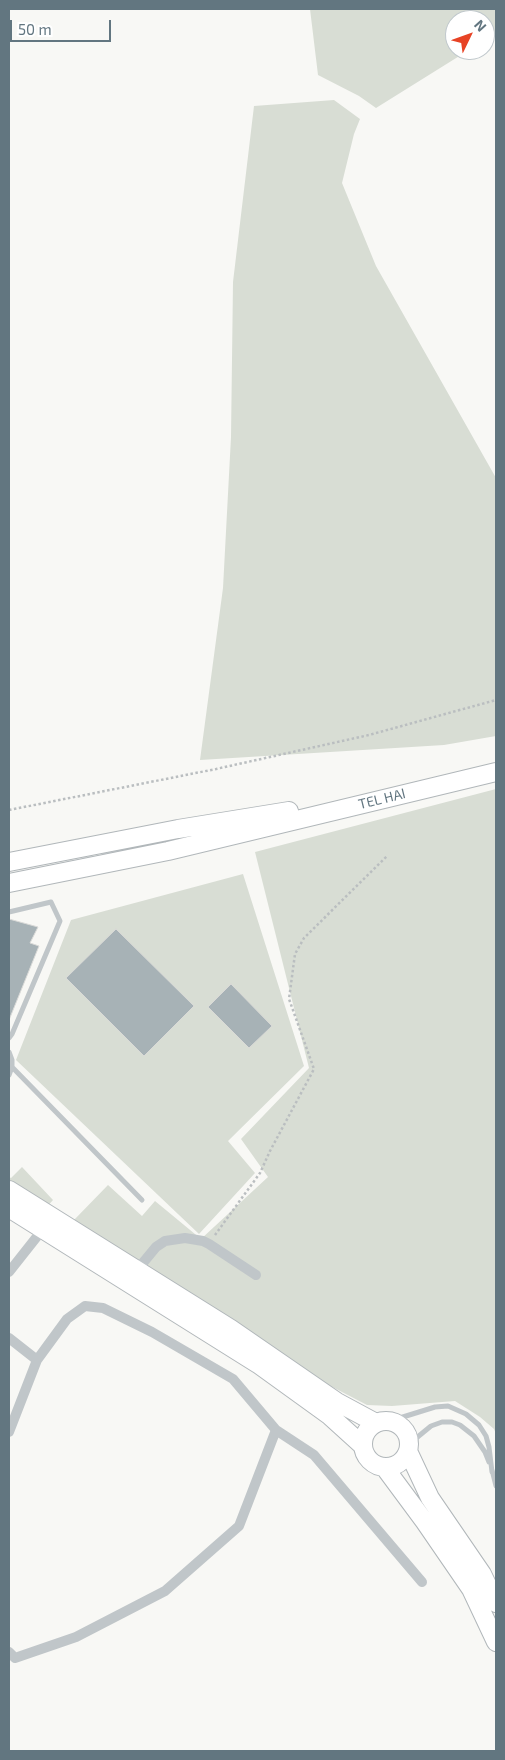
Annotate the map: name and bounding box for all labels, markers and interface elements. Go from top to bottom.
scale bar [12,10,114,42]
north arrow [445,10,495,60]
text: N [471,16,490,35]
text: 50 m [18,20,52,38]
street label: TEL HAI [357,785,407,813]

